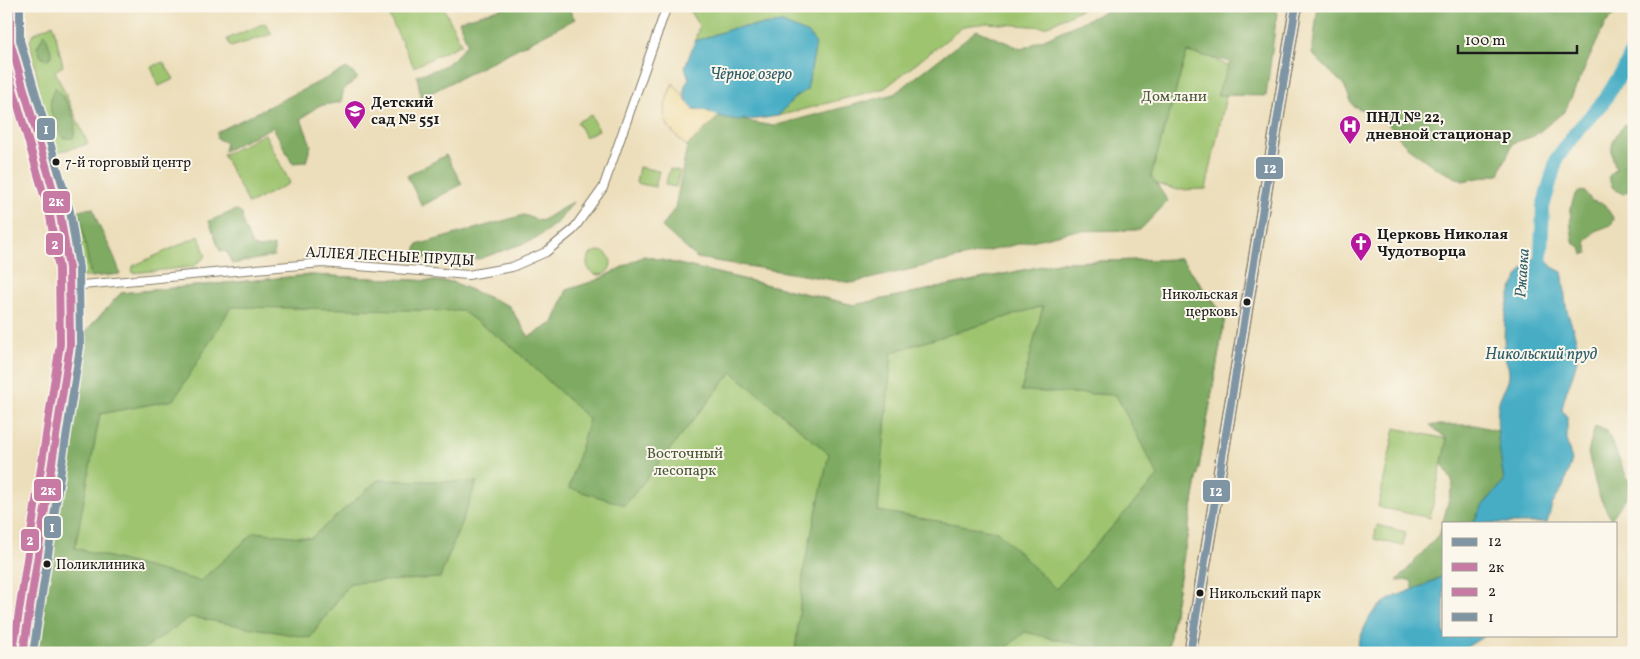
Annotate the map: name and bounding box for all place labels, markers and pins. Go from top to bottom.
place label: Детский сад № 551 [371,93,439,131]
school or university icon: Детский сад № 551 [343,99,367,130]
place label: ПНД № 22, дневной стационар [1366,108,1511,146]
hospital icon: ПНД № 22, дневной стационар [1338,114,1362,145]
place label: 7-й торговый центр [65,154,191,173]
marker: 7-й торговый центр [51,157,61,167]
place label: Церковь Николая Чудотворца [1377,225,1508,263]
church icon: Церковь Николая Чудотворца [1349,231,1373,262]
place label: Никольская церковь [1162,286,1238,322]
marker: Никольская церковь [1242,297,1252,307]
place label: Поликлиника [56,556,145,575]
marker: Поликлиника [42,559,52,569]
place label: Никольский парк [1209,585,1321,604]
marker: Никольский парк [1195,588,1205,598]

